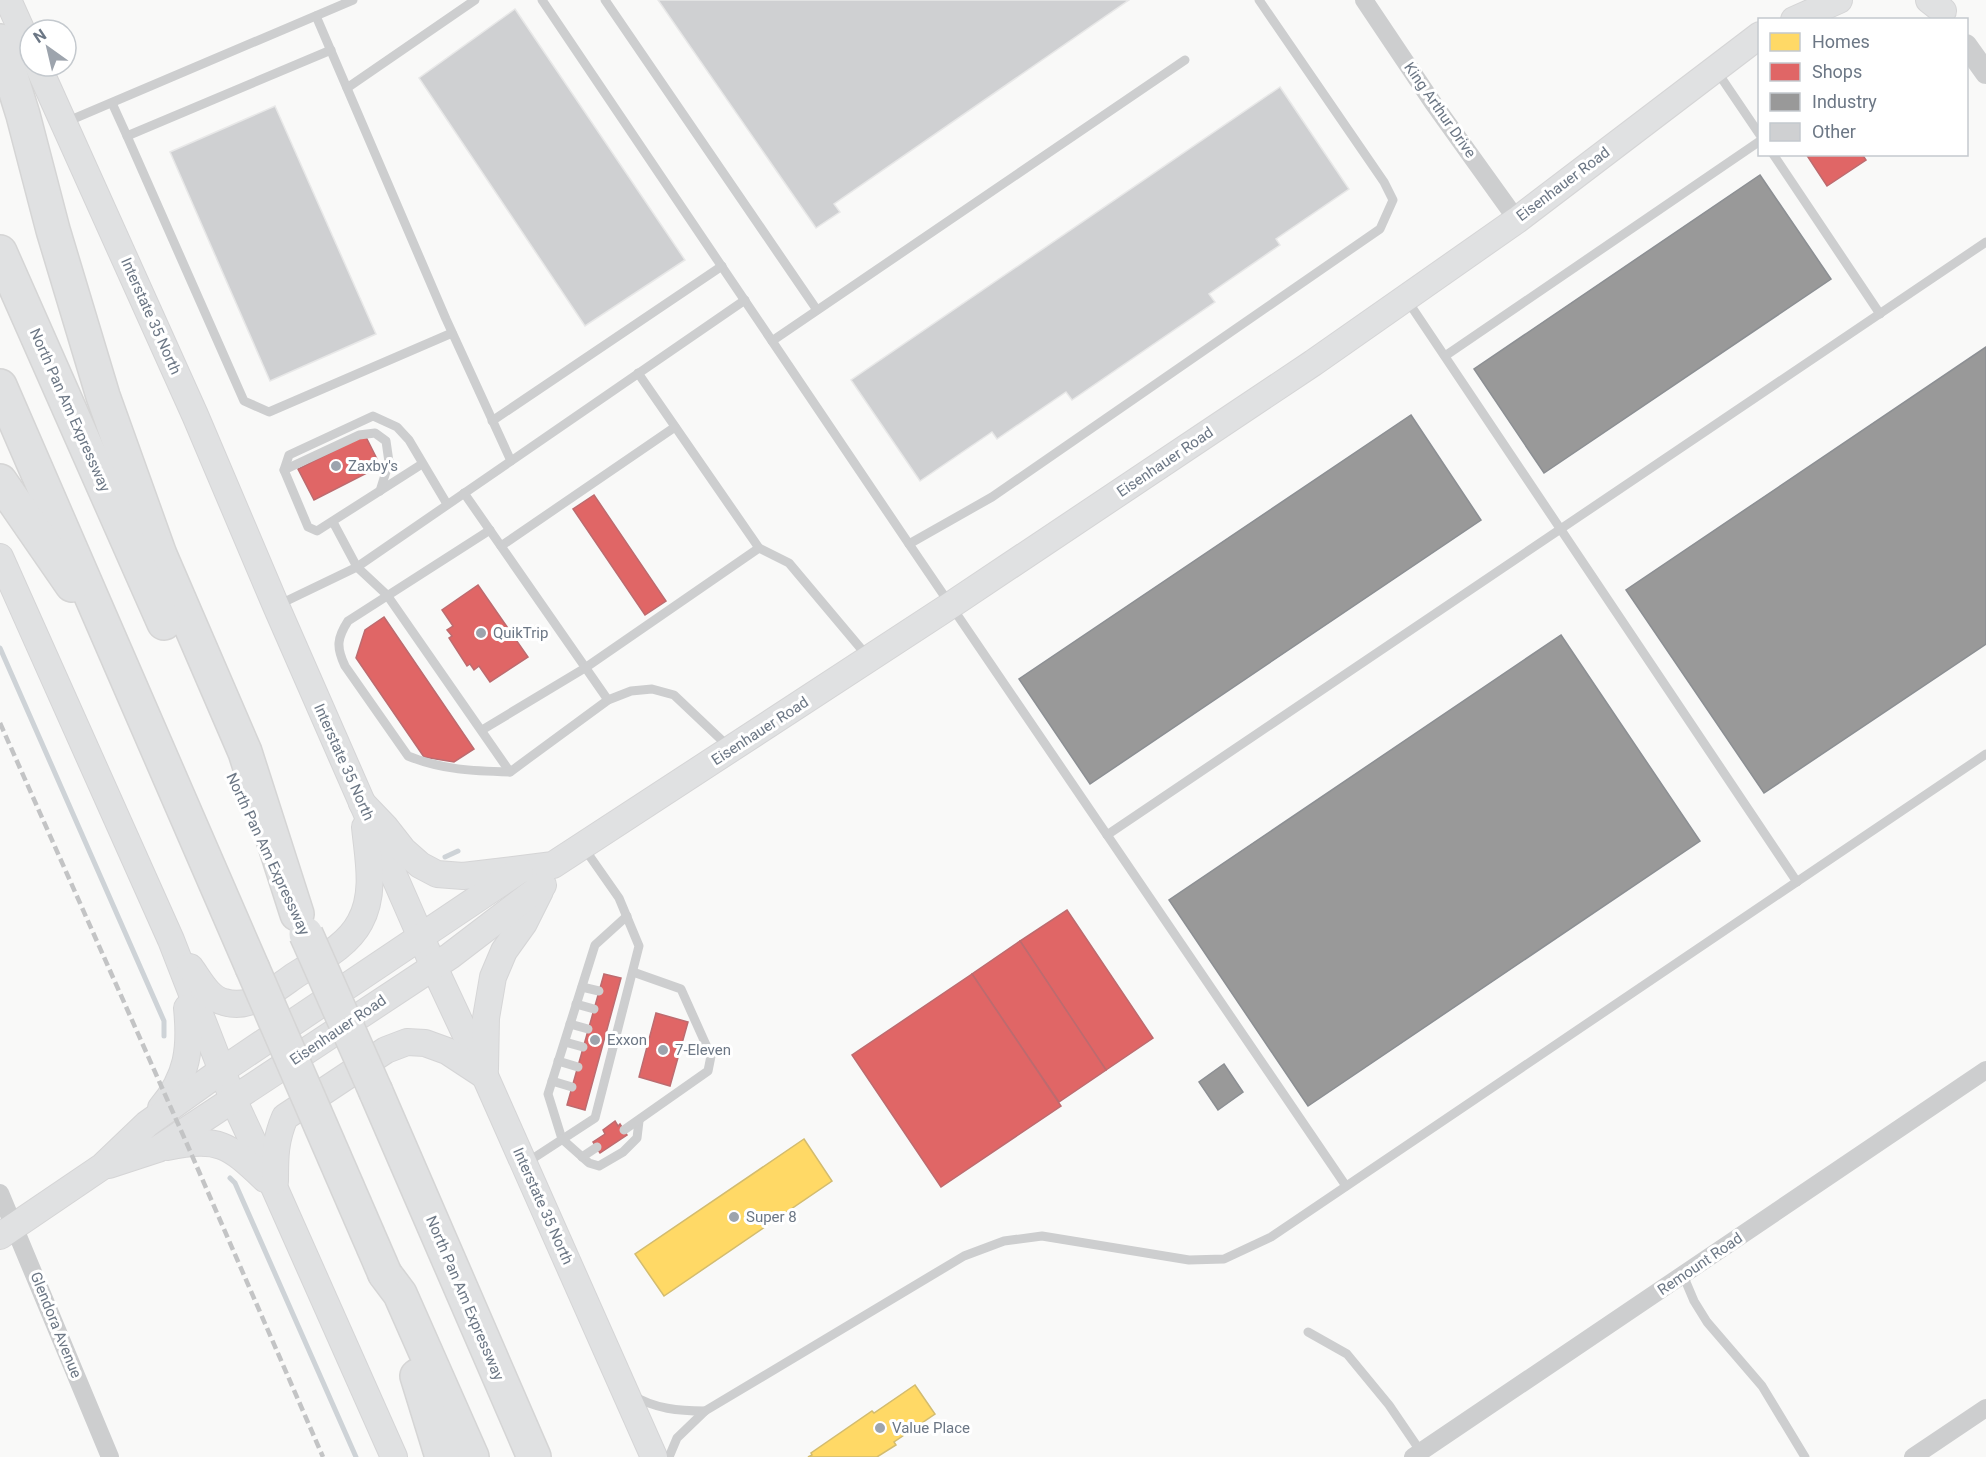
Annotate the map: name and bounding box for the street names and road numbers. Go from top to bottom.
street label: King Arthur Drive [1400,59,1480,161]
street label: Eisenhauer Road [1513,143,1613,225]
street label: Interstate 35 North [117,255,185,377]
street label: North Pan Am Expressway [26,325,114,495]
street label: Eisenhauer Road [1114,423,1216,501]
street label: Eisenhauer Road [708,693,812,769]
street label: Interstate 35 North [310,701,378,823]
street label: North Pan Am Expressway [222,770,314,938]
street label: Eisenhauer Road [287,991,389,1069]
street label: Interstate 35 North [509,1145,577,1267]
street label: North Pan Am Expressway [422,1213,508,1383]
street label: Remount Road [1654,1229,1746,1299]
street label: Glendora Avenue [27,1269,85,1381]

